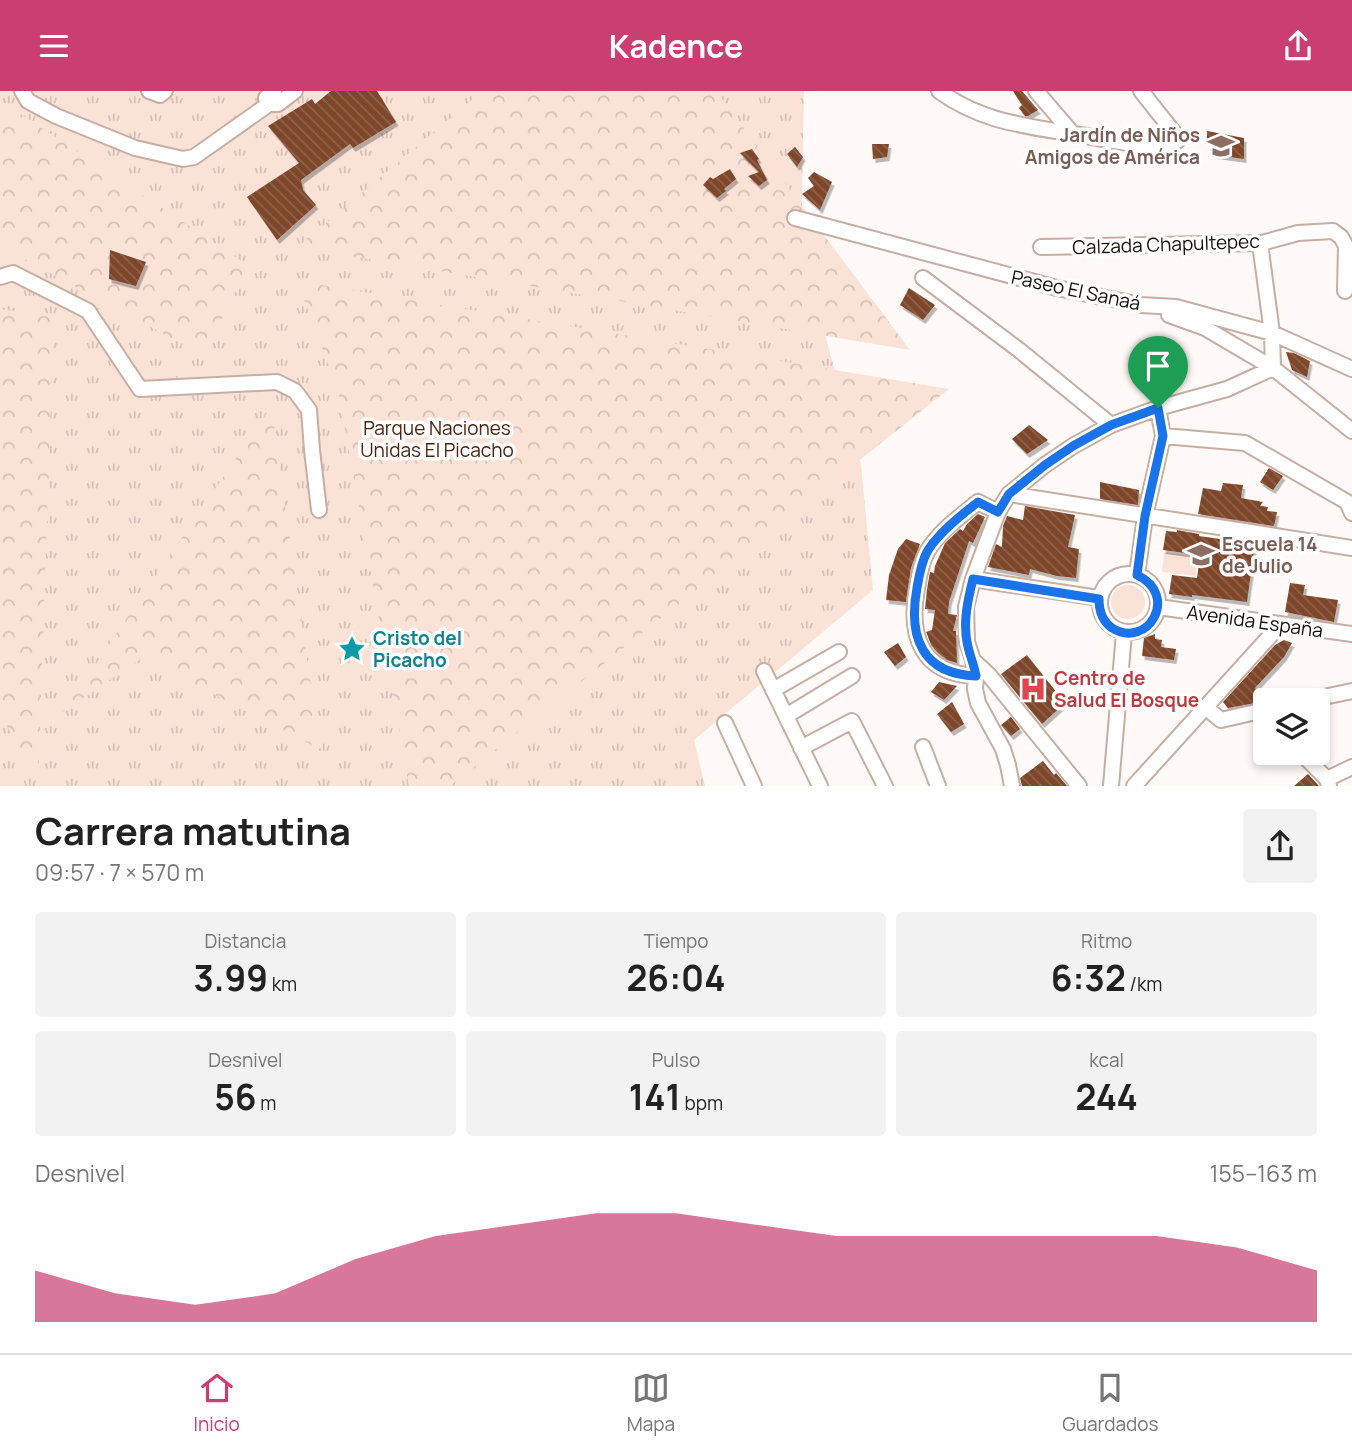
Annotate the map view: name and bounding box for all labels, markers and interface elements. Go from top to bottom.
text: Kadence [609,24,743,68]
icon: menu [35,27,73,65]
icon: share [1279,27,1317,65]
place label: Jardín de Niños Amigos de América [1025,122,1200,170]
school or university icon: Jardín de Niños Amigos de América [1206,131,1236,161]
street label: Calzada Chapultepec [1072,228,1260,260]
street label: Paseo El Sanaá [1009,264,1143,316]
pin [1128,336,1188,408]
icon: arrive [1139,347,1177,385]
park label: Parque Naciones Unidas El Picacho [360,415,514,463]
place label: Escuela 14 de Julio [1222,531,1318,579]
school or university icon: Escuela 14 de Julio [1186,540,1216,570]
street label: Avenida España [1185,599,1325,643]
place label: Cristo del Picacho [373,625,462,673]
place icon: Cristo del Picacho [337,634,367,664]
place label: Centro de Salud El Bosque [1054,665,1199,713]
hospital icon: Centro de Salud El Bosque [1018,674,1048,704]
map controls [1253,688,1330,765]
button: layers [1253,688,1330,765]
text: Carrera matutina [35,804,351,856]
button: share [1243,809,1317,883]
text: 09:57 · 7 × 570 m [35,856,204,888]
text: Distancia [204,928,286,954]
text: Tiempo [643,928,709,954]
text: Ritmo [1081,928,1132,954]
text: 3.99 [193,954,268,1002]
text: 26:04 [627,954,725,1002]
text: 6:32 [1051,954,1126,1002]
text: km [268,971,297,997]
text: /km [1126,971,1162,997]
text: Desnivel [208,1047,283,1073]
text: Pulso [652,1047,700,1073]
text: kcal [1089,1047,1124,1073]
text: 56 [214,1073,257,1121]
text: 141 [629,1073,681,1121]
text: 244 [1076,1073,1138,1121]
text: m [257,1090,276,1116]
text: bpm [681,1090,723,1116]
text: Desnivel [35,1157,125,1189]
text: 155–163 m [1209,1157,1317,1189]
tab: Inicio [194,1369,240,1437]
tab: Mapa [627,1369,675,1437]
tab: Guardados [1062,1369,1158,1437]

